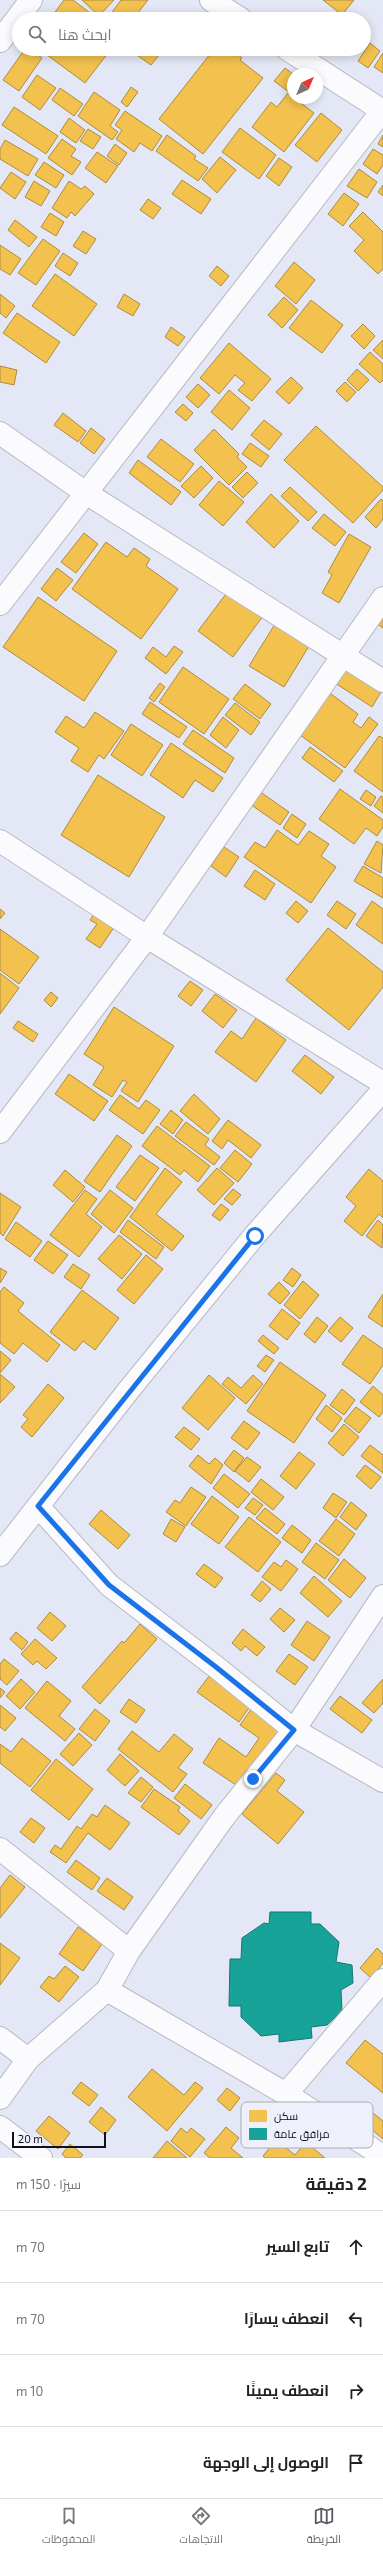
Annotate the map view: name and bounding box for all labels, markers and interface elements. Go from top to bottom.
search box [12,12,371,56]
icon: search [26,23,48,45]
text: ابحث هنا [58,25,111,43]
north arrow [287,68,323,104]
route start [246,1227,264,1245]
route end [244,1770,262,1788]
legend [241,2102,373,2148]
text: سكن [274,2109,298,2123]
text: مرافق عامة [274,2127,329,2141]
scale bar [12,2130,106,2149]
text: 20 m [18,2132,43,2145]
text: 2 دقيقة [305,2173,367,2193]
text: سيرًا · 150 m [16,2176,81,2192]
icon: ahead [345,2236,367,2258]
text: تابع السير [266,2237,329,2255]
text: 70 m [16,2239,45,2255]
icon: left [345,2308,367,2330]
text: انعطف يسارًا [244,2309,329,2327]
text: 70 m [16,2311,45,2327]
icon: right [345,2380,367,2402]
text: انعطف يمينًا [246,2381,329,2399]
text: 10 m [16,2383,43,2399]
icon: arrive [345,2452,367,2474]
text: الوصول إلى الوجهة [203,2453,329,2471]
tab: المحفوظات [42,2505,95,2549]
tab: الاتجاهات [179,2505,223,2549]
tab: الخريطة [307,2505,341,2549]

